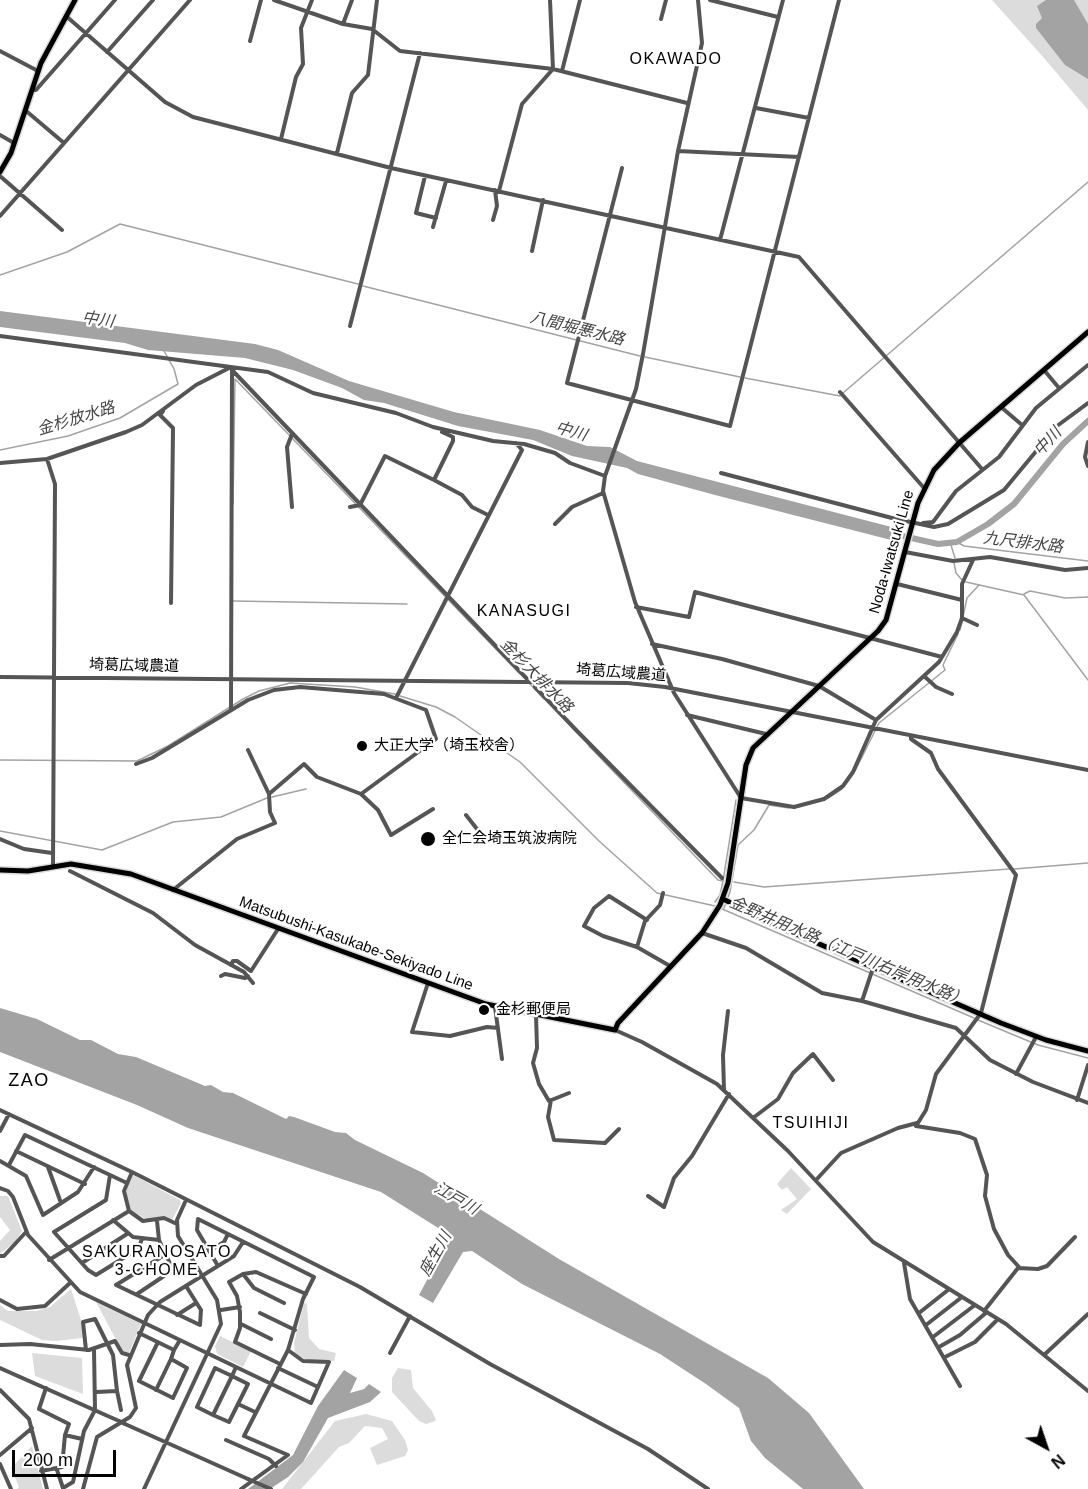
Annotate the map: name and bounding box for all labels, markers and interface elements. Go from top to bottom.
district label: OKAWADO [630,50,722,70]
water label: 中川 [81,308,115,332]
water label: 八間堀悪水路 [528,308,626,350]
water label: 金杉放水路 [35,398,117,440]
water label: 中川 [553,418,589,446]
water label: 中川 [1030,424,1066,460]
street label: Noda-Iwatsuki Line [866,488,918,616]
water label: 九尺排水路 [982,529,1064,557]
district label: KANASUGI [477,602,571,622]
water label: 金杉大排水路 [496,635,576,717]
street label: 埼葛広域農道 [89,656,179,676]
street label: 埼葛広域農道 [575,661,667,685]
place label: 大正大学（埼玉校舎） [374,737,524,755]
marker: 大正大学（埼玉校舎） [355,739,369,753]
marker: 全仁会埼玉筑波病院 [419,830,437,848]
place label: 全仁会埼玉筑波病院 [442,830,577,848]
street label: Matsubushi-Kasukabe-Sekiyado Line [237,893,475,995]
water label: 金野井用水路（江戸川右岸用水路） [726,893,970,1011]
place label: 金杉郵便局 [496,1001,571,1019]
marker: 金杉郵便局 [477,1003,491,1017]
district label: ZAO [8,1070,50,1092]
district label: TSUIHIJI [773,1114,849,1134]
water label: 江戸川 [430,1179,482,1219]
water label: 座生川 [416,1228,456,1280]
district label: SAKURANOSATO 3-CHOME [82,1243,232,1281]
north arrow [1016,1417,1076,1477]
scale bar [15,1438,118,1476]
text: 200 m [23,1450,73,1470]
text: N [1048,1451,1068,1471]

